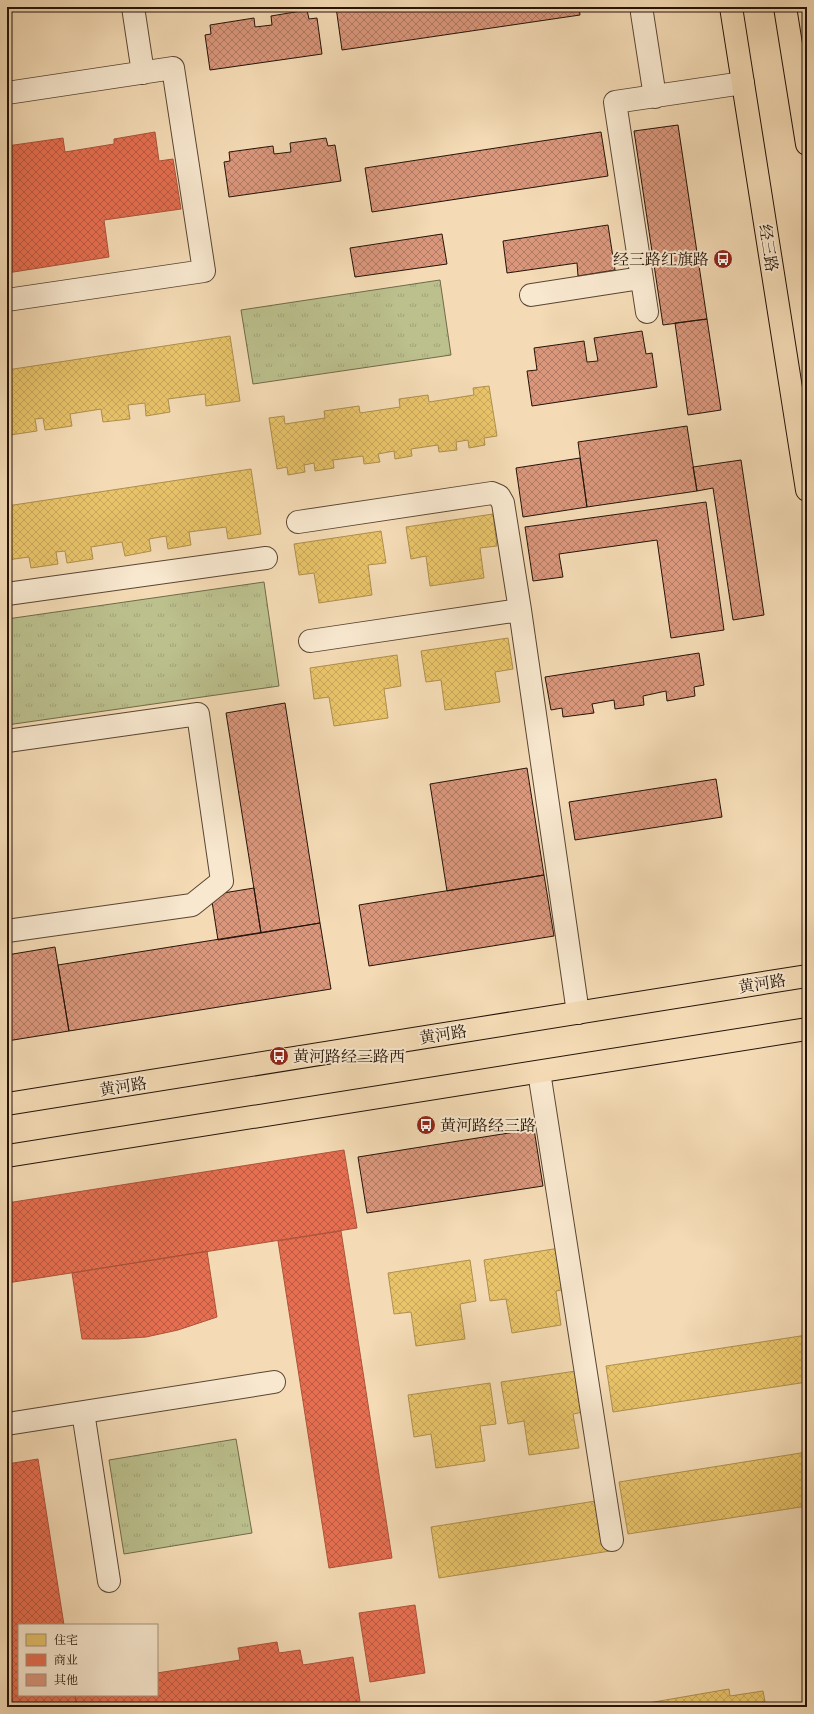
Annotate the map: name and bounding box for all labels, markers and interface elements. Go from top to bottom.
street label: 经三路 [755,223,782,273]
bus stop icon: 经三路红旗路 [712,248,734,270]
place label: 经三路红旗路 [613,250,709,269]
street label: 黄河路 [737,970,787,997]
street label: 黄河路 [418,1021,468,1048]
bus stop icon: 黄河路经三路西 [268,1045,290,1067]
place label: 黄河路经三路西 [293,1047,405,1066]
street label: 黄河路 [98,1073,148,1100]
bus stop icon: 黄河路经三路 [415,1114,437,1136]
place label: 黄河路经三路 [440,1116,536,1135]
legend [18,1624,158,1696]
text: 住宅 [54,1633,78,1647]
text: 商业 [54,1653,78,1667]
text: 其他 [54,1673,78,1687]

